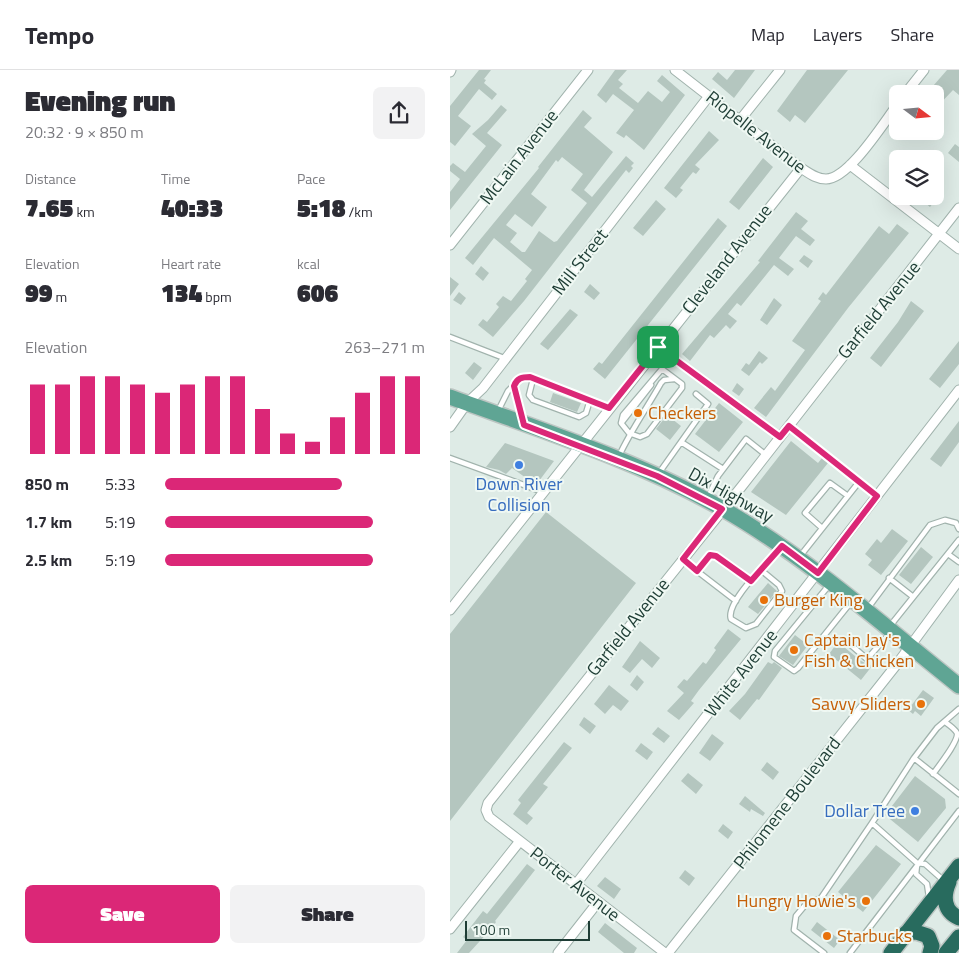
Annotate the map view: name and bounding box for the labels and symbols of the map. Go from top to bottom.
street label: Riopelle Avenue [700,84,812,179]
north arrow [889,85,944,140]
street label: McLain Avenue [473,103,564,210]
street label: Cleveland Avenue [675,198,778,319]
street label: Mill Street [545,222,615,301]
street label: Garfield Avenue [831,255,927,365]
pin [637,326,679,368]
place label: Checkers [648,399,716,426]
marker: Checkers [632,407,644,419]
marker: Down River Collision [513,459,525,471]
street label: Dix Highway [684,460,779,529]
place label: Down River Collision [475,470,563,518]
street label: Garfield Avenue [580,572,676,682]
place label: Burger King [774,586,862,613]
marker: Burger King [758,594,770,606]
street label: White Avenue [698,623,784,722]
place label: Captain Jay's Fish & Chicken [804,626,914,674]
marker: Captain Jay's Fish & Chicken [788,644,800,656]
place label: Savvy Sliders [811,690,911,717]
marker: Savvy Sliders [915,698,927,710]
street label: Philomene Boulevard [726,731,847,874]
place label: Dollar Tree [824,797,905,824]
marker: Dollar Tree [909,805,921,817]
street label: Porter Avenue [524,840,626,928]
place label: Hungry Howie's [736,887,856,914]
marker: Hungry Howie's [860,895,872,907]
scale bar [465,918,590,941]
place label: Starbucks [837,922,912,949]
marker: Starbucks [821,930,833,942]

